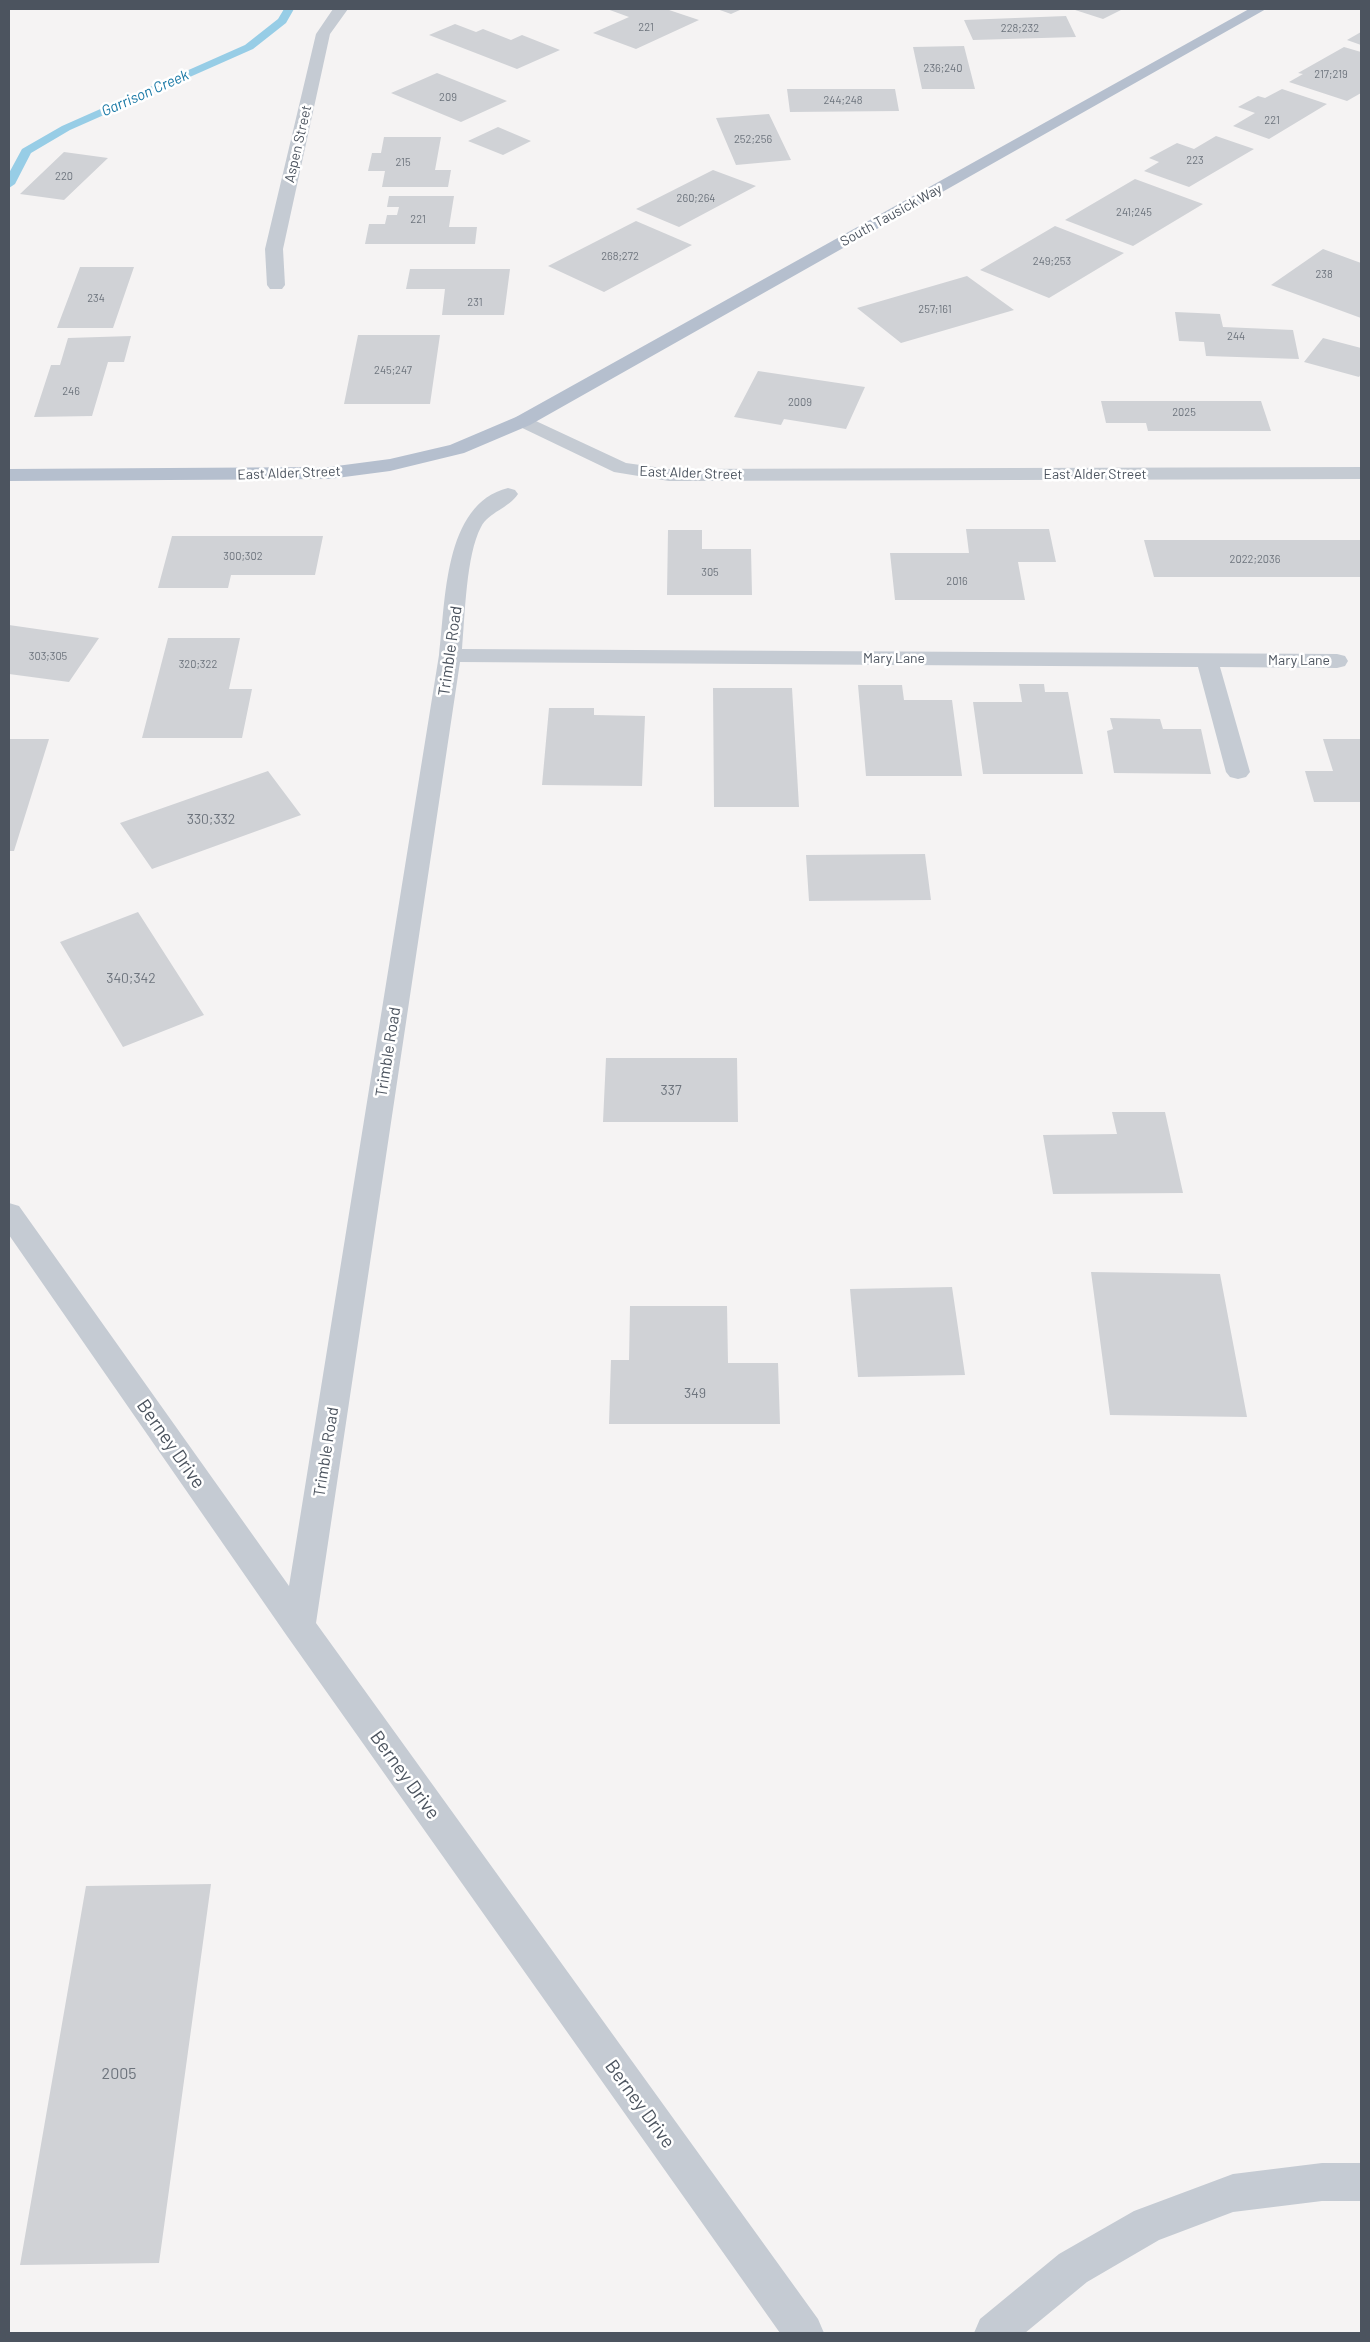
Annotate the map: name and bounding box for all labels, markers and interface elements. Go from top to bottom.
house number: 221 [638,20,654,34]
house number: 228;232 [1001,21,1039,35]
house number: 236;240 [924,61,962,75]
water label: Garrison Creek [99,66,191,120]
house number: 217;219 [1314,67,1348,81]
house number: 209 [439,90,457,104]
house number: 244;248 [823,93,863,107]
street label: Aspen Street [281,104,315,184]
house number: 221 [1264,113,1280,127]
house number: 252;256 [734,132,772,146]
house number: 223 [1186,153,1204,167]
house number: 215 [395,155,411,169]
house number: 220 [55,169,73,183]
street label: South Tausick Way [837,180,945,250]
house number: 260;264 [677,191,715,205]
house number: 241;245 [1116,205,1152,219]
house number: 221 [410,212,426,226]
house number: 268;272 [601,249,639,263]
house number: 249;253 [1033,254,1071,268]
house number: 238 [1315,267,1333,281]
house number: 234 [87,291,105,305]
house number: 231 [467,295,483,309]
house number: 257;161 [918,302,952,316]
house number: 244 [1227,329,1245,343]
house number: 245;247 [374,363,412,377]
house number: 246 [62,384,80,398]
house number: 2009 [788,395,812,409]
house number: 2025 [1172,405,1196,419]
street label: East Alder Street [237,463,341,483]
street label: East Alder Street [639,463,743,483]
street label: East Alder Street [1043,466,1147,482]
house number: 300;302 [223,549,263,563]
house number: 2022;2036 [1230,552,1280,566]
house number: 305 [701,565,719,579]
house number: 2016 [946,574,968,588]
street label: Trimble Road [434,605,466,697]
house number: 303;305 [29,649,67,663]
street label: Mary Lane [863,650,925,666]
street label: Mary Lane [1268,652,1330,668]
house number: 320;322 [179,657,217,671]
house number: 330;332 [187,811,235,827]
house number: 340;342 [106,970,156,986]
street label: Trimble Road [371,1006,405,1098]
house number: 337 [660,1082,682,1098]
house number: 349 [684,1385,706,1401]
street label: Berney Drive [132,1395,210,1493]
street label: Trimble Road [309,1406,343,1498]
street label: Berney Drive [365,1726,445,1824]
street label: Berney Drive [600,2055,680,2153]
house number: 2005 [102,2064,136,2084]

